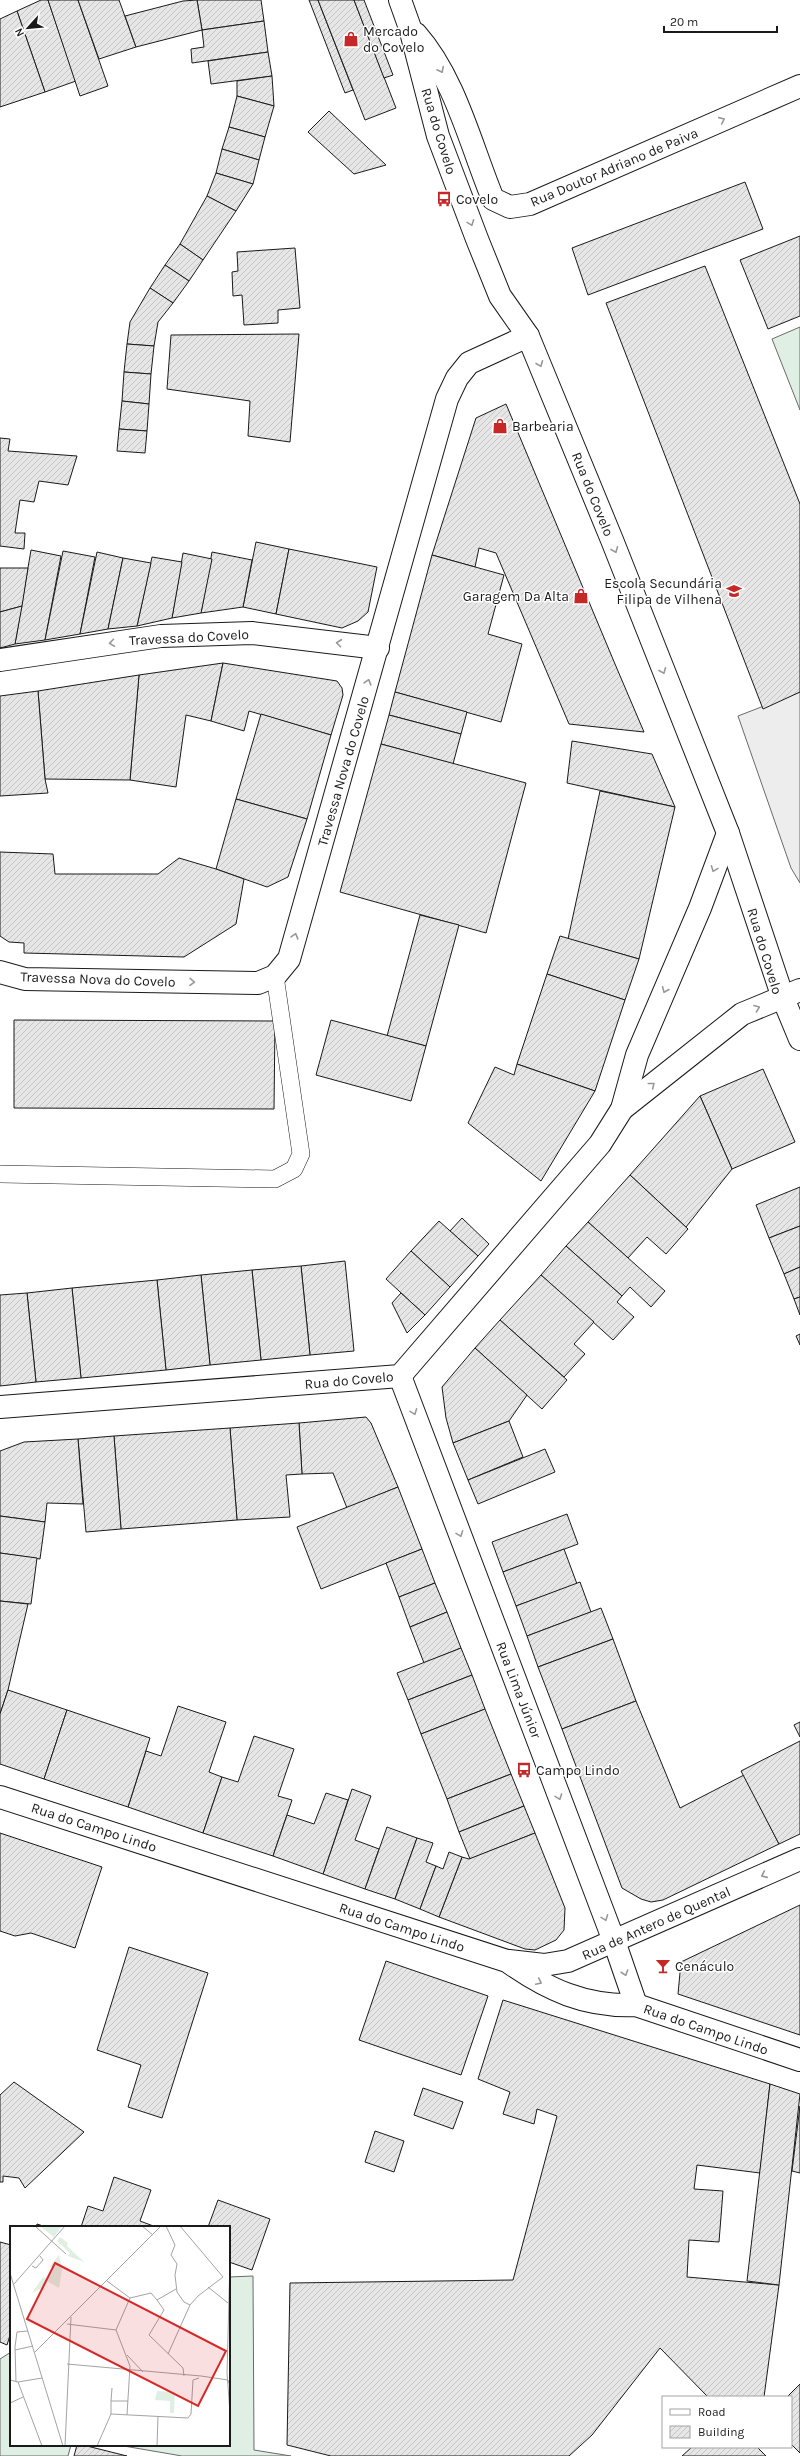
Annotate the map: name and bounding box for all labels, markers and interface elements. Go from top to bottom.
north arrow [8,8,48,48]
scale bar [664,8,777,34]
text: 20 m [670,15,698,29]
place label: Mercado do Covelo [363,23,424,56]
text: N [12,26,27,39]
shop icon: Mercado do Covelo [342,30,360,48]
one-way arrow [436,66,444,73]
street label: Rua do Covelo [417,86,460,176]
one-way arrow [719,117,726,125]
street label: Rua Doutor Adriano de Paiva [528,124,701,211]
bus stop icon: Covelo [435,190,453,208]
place label: Covelo [456,191,498,208]
one-way arrow [467,220,475,227]
one-way arrow [536,361,544,368]
shop icon: Barbearia [491,417,509,435]
place label: Barbearia [512,418,574,435]
street label: Rua do Covelo [568,450,617,539]
one-way arrow [611,546,619,553]
place label: Escola Secundária Filipa de Vilhena [604,575,722,608]
school or university icon: Escola Secundária Filipa de Vilhena [725,582,743,600]
shop icon: Garagem Da Alta [572,587,590,605]
place label: Garagem Da Alta [463,588,569,605]
street label: Travessa do Covelo [129,626,249,649]
one-way arrow [109,638,115,647]
one-way arrow [336,639,342,648]
one-way arrow [659,667,667,674]
one-way arrow [363,678,372,685]
street label: Travessa Nova do Covelo [314,694,373,848]
one-way arrow [711,866,719,873]
street label: Rua do Covelo [743,906,786,996]
one-way arrow [290,933,299,940]
street label: Travessa Nova do Covelo [20,968,176,991]
one-way arrow [189,978,195,986]
one-way arrow [662,985,670,993]
one-way arrow [753,1005,760,1013]
one-way arrow [648,1082,655,1089]
street label: Rua do Covelo [304,1368,394,1393]
one-way arrow [409,1409,417,1416]
one-way arrow [456,1530,464,1537]
street label: Rua Lima Júnior [492,1639,545,1742]
bus stop icon: Campo Lindo [515,1761,533,1779]
place label: Campo Lindo [536,1762,620,1779]
one-way arrow [555,1793,563,1800]
street label: Rua do Campo Lindo [29,1799,159,1856]
one-way arrow [761,1870,769,1878]
street label: Rua de Antero de Quental [579,1883,733,1964]
street label: Rua do Campo Lindo [337,1899,467,1956]
one-way arrow [600,1914,608,1922]
bar icon: Cenáculo [654,1957,672,1975]
place label: Cenáculo [675,1958,734,1975]
one-way arrow [620,1970,629,1977]
one-way arrow [535,1977,543,1985]
street label: Rua do Campo Lindo [641,2000,771,2059]
inset map [10,2226,230,2446]
legend [662,2396,792,2448]
text: Road [698,2405,726,2419]
text: Building [698,2425,745,2439]

